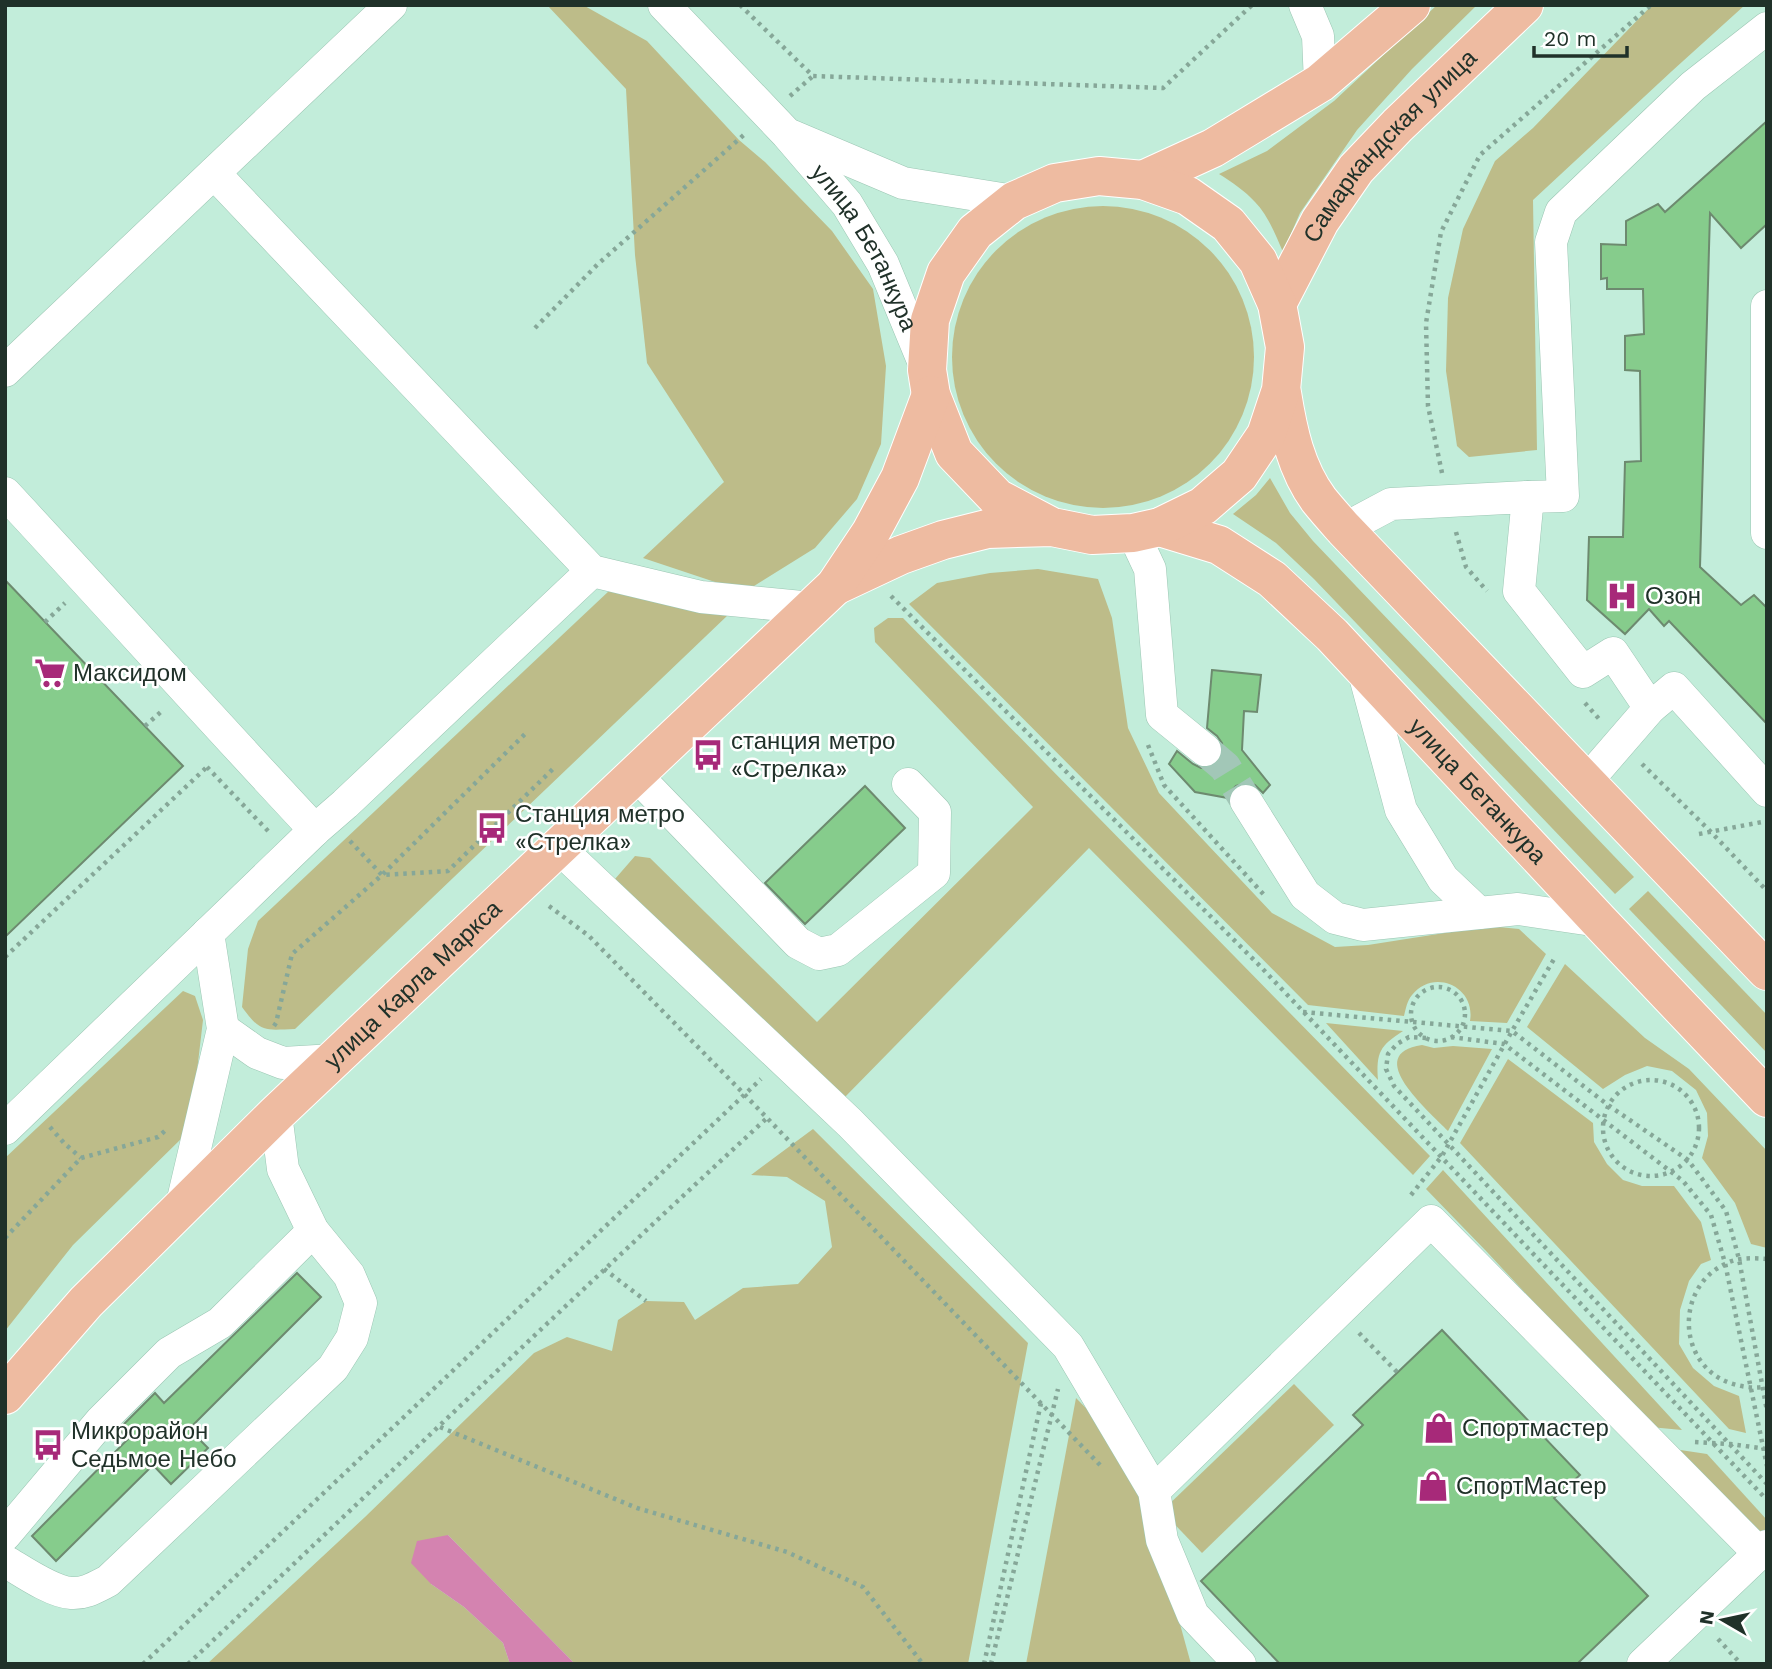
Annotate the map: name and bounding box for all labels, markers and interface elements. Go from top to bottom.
scale bar [1534,14,1627,58]
text: 20 m [1544,26,1596,51]
street label: Самаркандская улица [1297,43,1483,247]
street label: улица Бетанкура [805,158,923,336]
hospital icon: Озон [1605,579,1639,613]
place label: Озон [1645,582,1701,610]
supermarket icon: Максидом [33,656,67,690]
place label: Максидом [73,659,187,687]
street label: улица Бетанкура [1403,712,1553,870]
place label: станция метро «Стрелка» [731,727,895,783]
bus stop icon: станция метро «Стрелка» [691,738,725,772]
place label: Станция метро «Стрелка» [515,800,685,856]
bus stop icon: Станция метро «Стрелка» [475,811,509,845]
street label: улица Карла Маркса [319,894,508,1075]
shop icon: Спортмастер [1422,1411,1456,1445]
place label: Спортмастер [1462,1414,1609,1442]
place label: Микрорайон Седьмое Небо [71,1417,237,1473]
bus stop icon: Микрорайон Седьмое Небо [31,1428,65,1462]
shop icon: СпортМастер [1416,1469,1450,1503]
place label: СпортМастер [1456,1472,1607,1500]
north arrow [1688,1585,1758,1655]
text: N [1694,1609,1719,1626]

